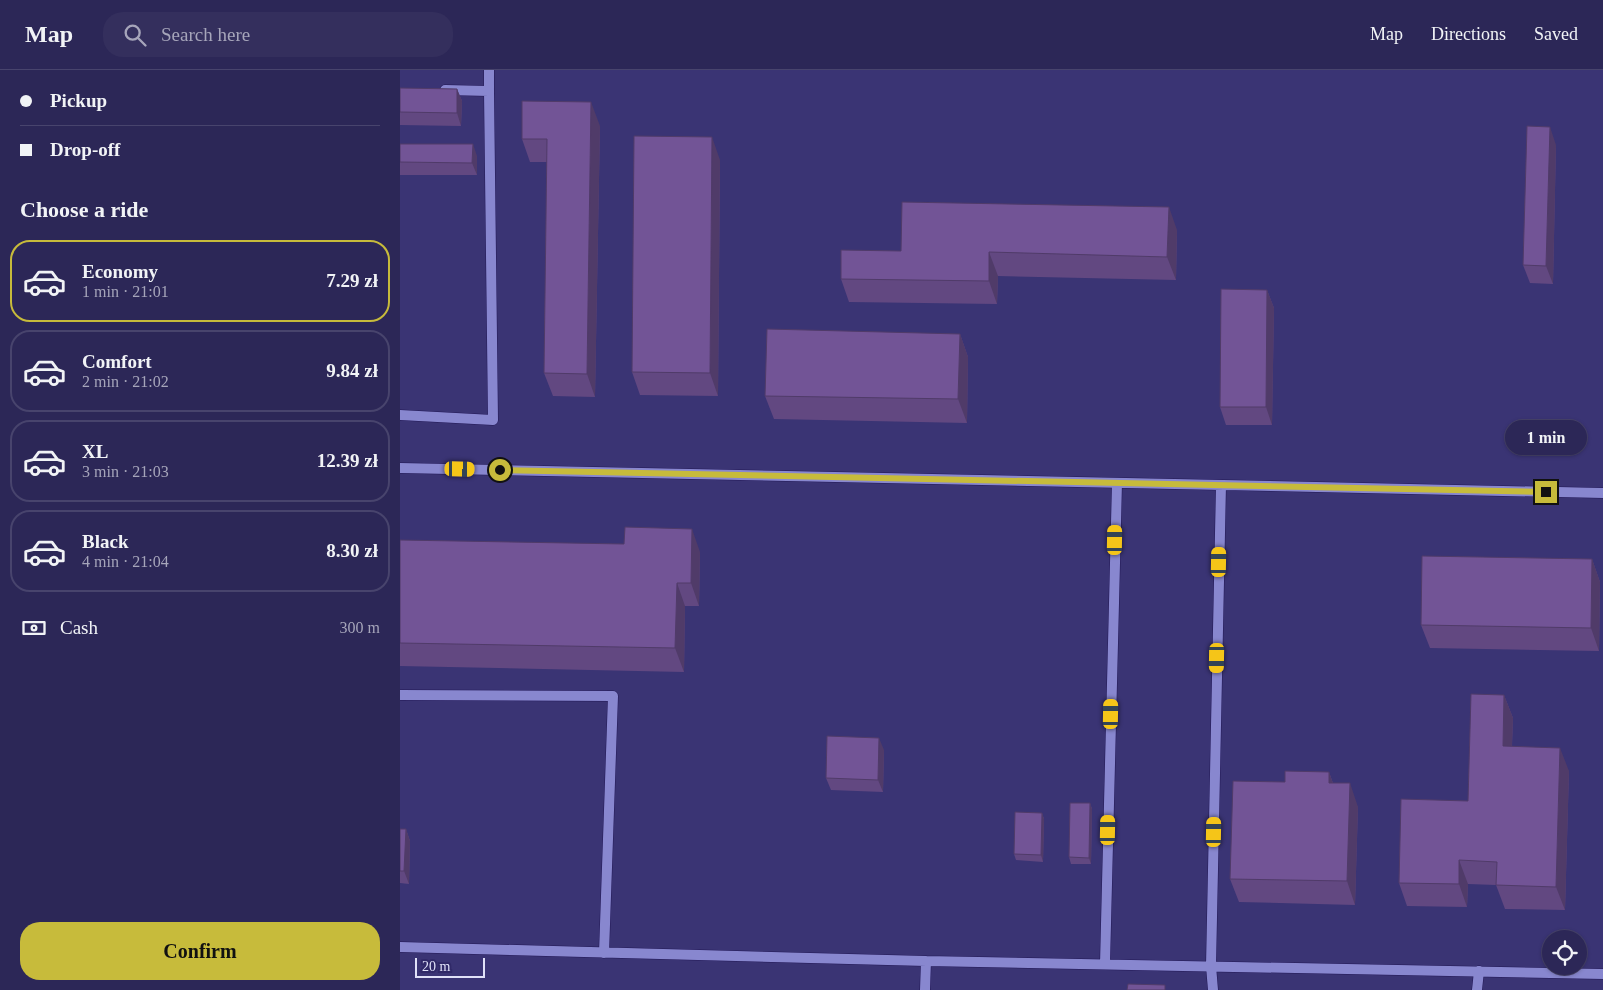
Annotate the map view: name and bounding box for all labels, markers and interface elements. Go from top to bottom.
search box [103,12,453,57]
text: Map [25,21,73,47]
icon: search [121,21,149,49]
text: Search here [161,24,250,45]
text: Map [1370,24,1403,44]
text: Directions [1431,24,1506,44]
text: Saved [1534,24,1578,44]
text: Pickup [50,90,107,111]
text: Drop-off [50,139,120,160]
text: Choose a ride [20,197,148,222]
icon: car [22,259,67,304]
text: Economy [82,261,158,282]
text: 7.29 zł [326,270,378,291]
text: 1 min · 21:01 [82,283,169,300]
icon: car [22,349,67,394]
text: Comfort [82,351,152,372]
text: 9.84 zł [326,360,378,381]
text: 2 min · 21:02 [82,373,169,390]
callout: 1 min [1505,420,1587,454]
text: 1 min [1527,429,1565,446]
icon: car [22,439,67,484]
text: XL [82,441,108,462]
text: 12.39 zł [317,450,378,471]
route start [489,459,511,481]
car [444,461,475,477]
text: 3 min · 21:03 [82,463,169,480]
route end [1535,481,1557,503]
car [1107,525,1122,555]
icon: car [22,529,67,574]
text: Black [82,531,128,552]
text: 8.30 zł [326,540,378,561]
car [1211,547,1226,577]
text: 4 min · 21:04 [82,553,169,570]
icon: cash [20,614,48,642]
text: Cash [60,617,98,638]
text: 300 m [340,619,380,636]
car [1209,643,1224,673]
car [1103,699,1118,729]
car [1100,815,1115,845]
car [1206,817,1221,847]
button: Confirm [20,922,380,980]
map controls [1542,930,1587,975]
button: locate [1542,930,1587,975]
scale bar [415,955,485,978]
text: 20 m [422,959,450,974]

